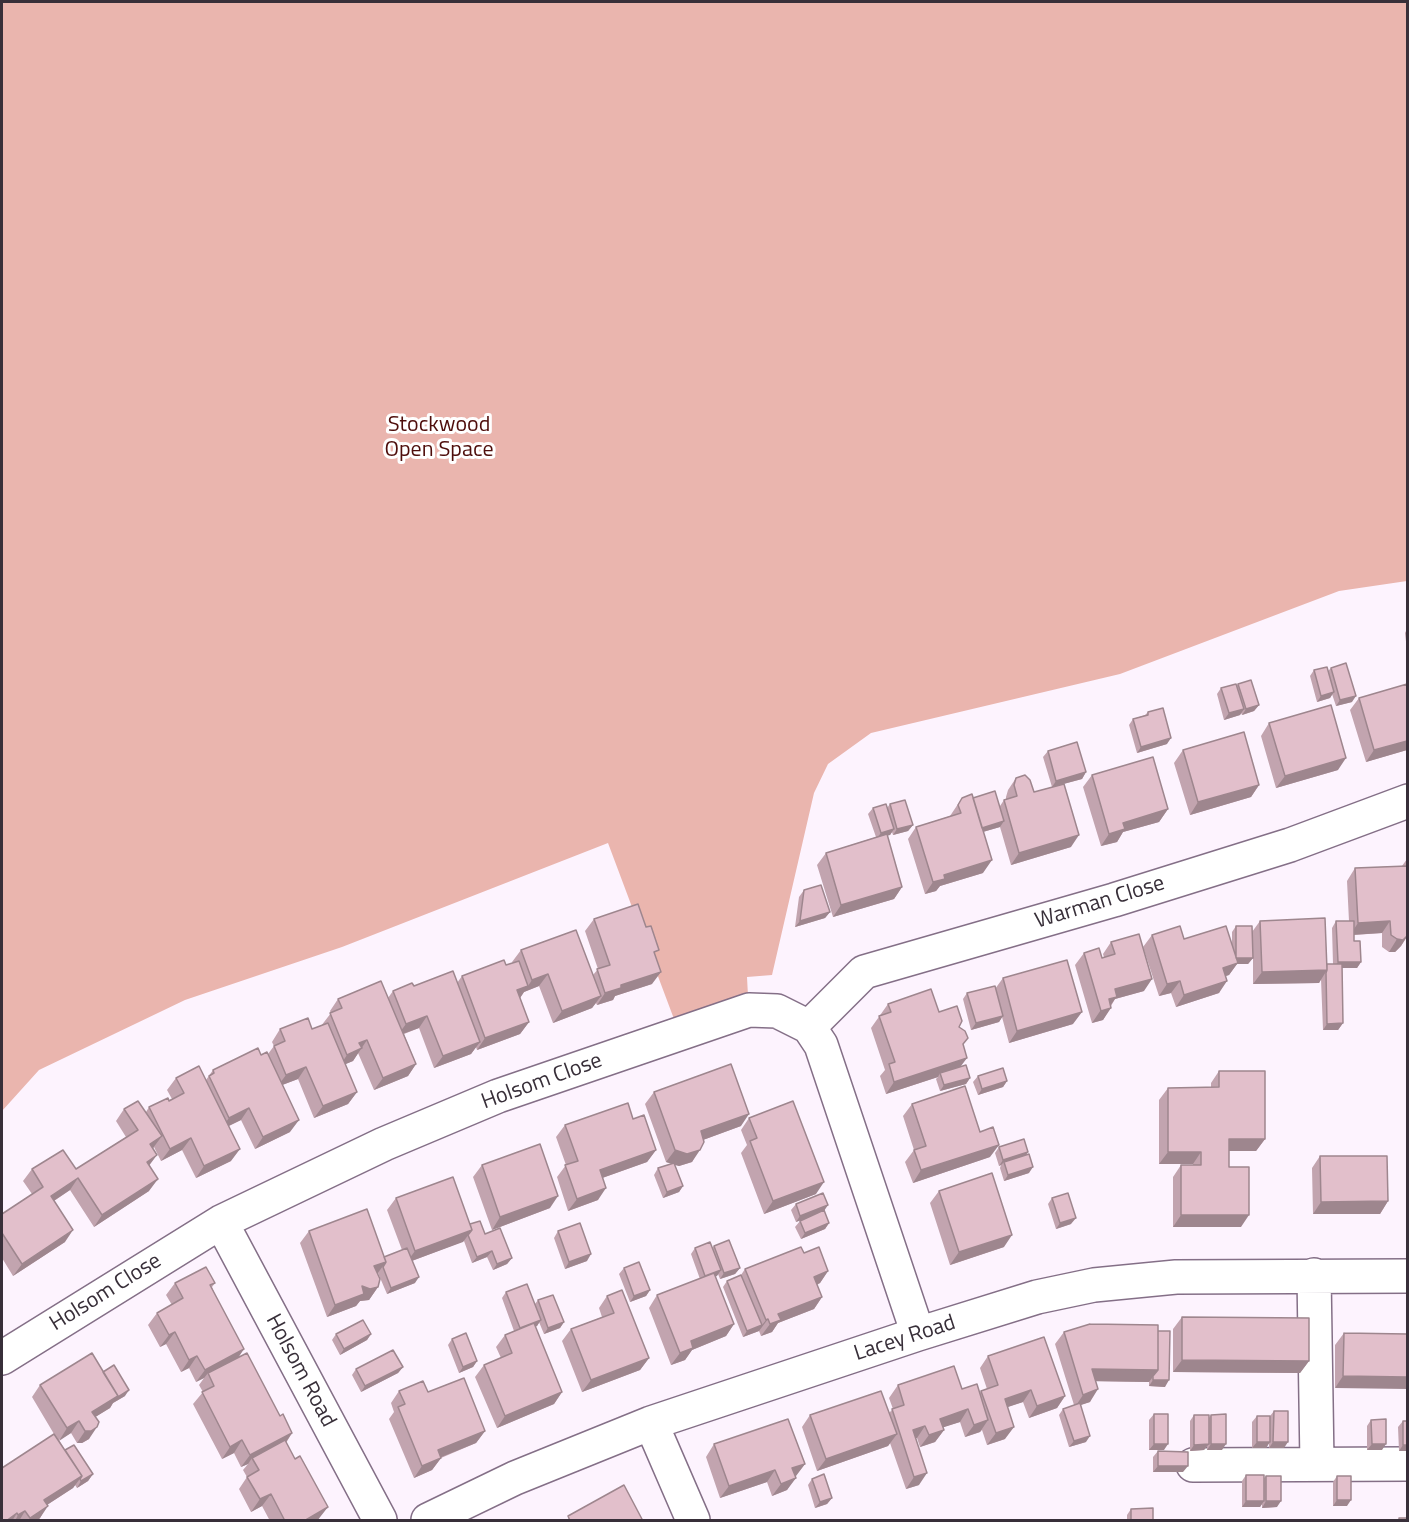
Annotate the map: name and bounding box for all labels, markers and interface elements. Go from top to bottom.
park label: Stockwood Open Space [385,413,493,464]
street label: Warman Close [1032,871,1168,935]
street label: Holsom Close [478,1048,606,1116]
street label: Holsom Close [45,1248,167,1338]
street label: Holsom Road [259,1310,341,1432]
street label: Lacey Road [851,1310,959,1368]

